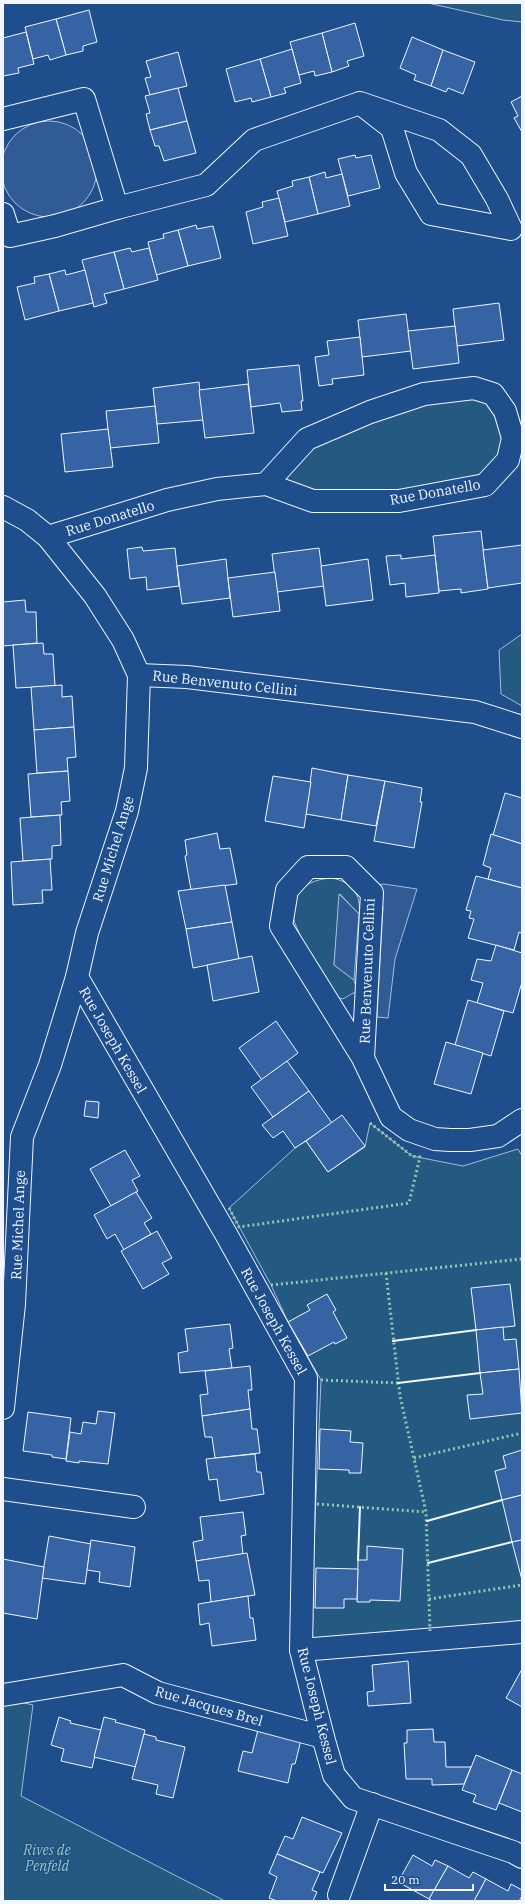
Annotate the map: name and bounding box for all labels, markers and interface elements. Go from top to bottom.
street label: Rue Donatello [388,475,482,509]
street label: Rue Donatello [64,496,157,540]
street label: Rue Benvenuto Cellini [152,666,298,700]
street label: Rue Michel Ange [88,794,138,904]
street label: Rue Benvenuto Cellini [355,898,379,1044]
street label: Rue Joseph Kessel [75,983,151,1097]
street label: Rue Michel Ange [7,1170,29,1280]
street label: Rue Joseph Kessel [237,1264,311,1378]
street label: Rue Joseph Kessel [294,1646,340,1766]
street label: Rue Jacques Brel [153,1682,265,1730]
park label: Rives de Penfeld [22,1841,71,1875]
scale bar [385,1866,473,1892]
text: 20 m [391,1872,420,1887]

